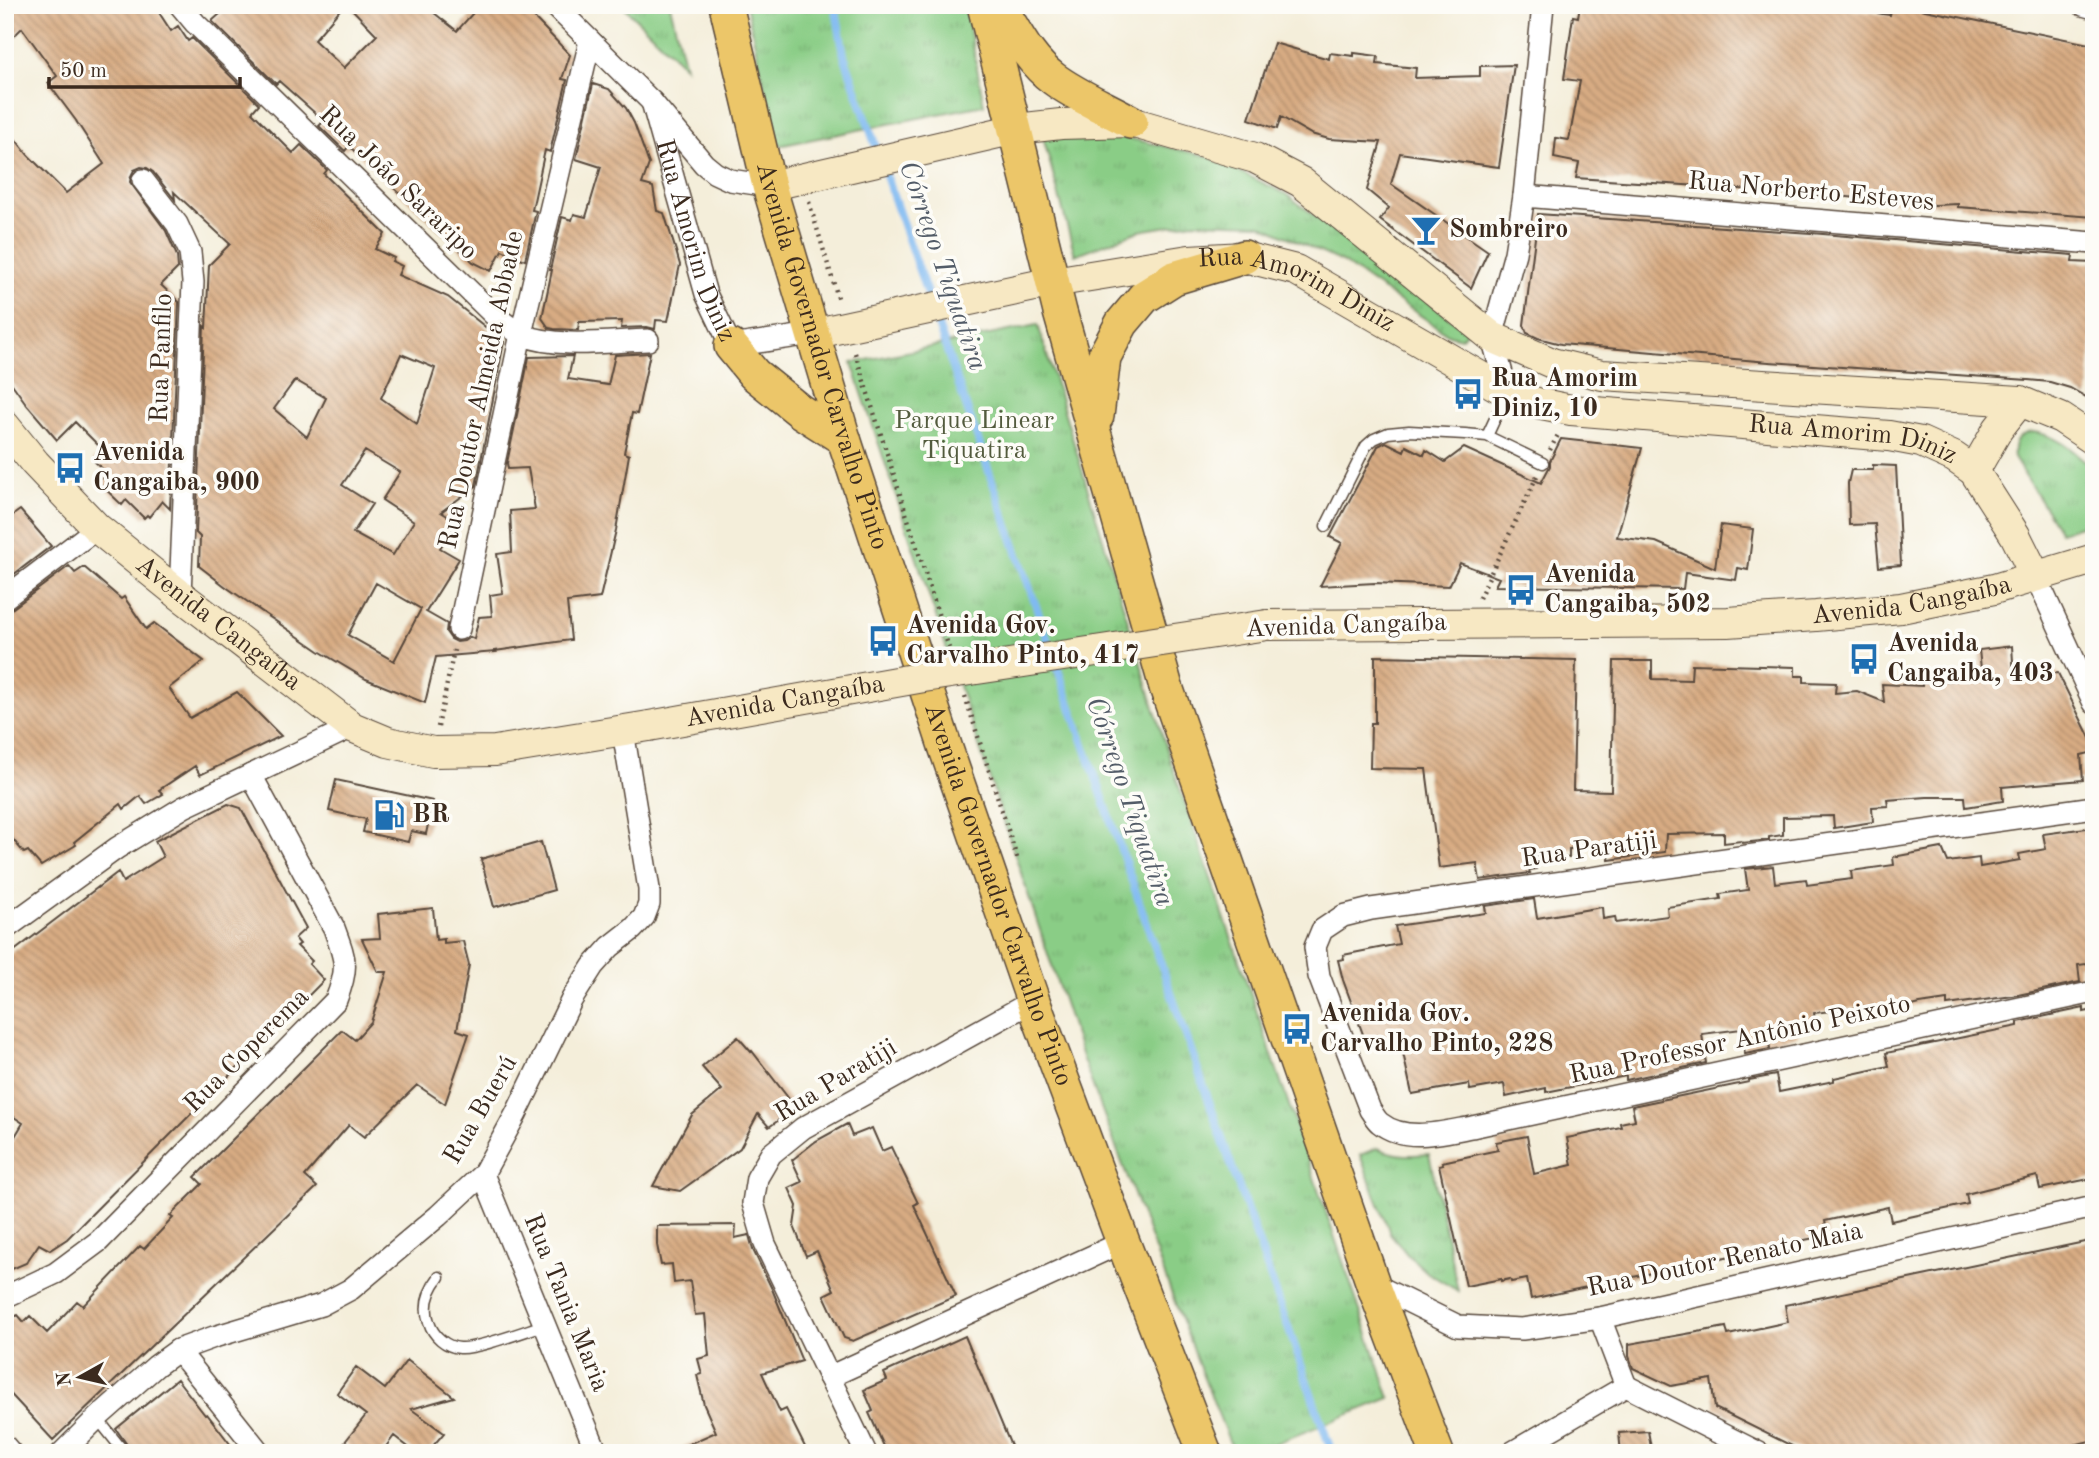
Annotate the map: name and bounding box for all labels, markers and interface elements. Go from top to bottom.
scale bar [49,46,240,90]
text: 50 m [60,61,107,82]
street label: Rua João Sararipo [314,101,482,265]
street label: Rua Amorim Diniz [650,136,740,346]
water label: Córrego Tiquatira [893,157,991,375]
street label: Avenida Governador Carvalho Pinto [751,160,893,553]
street label: Rua Norberto Esteves [1687,168,1935,216]
bar icon: Sombreiro [1409,213,1443,247]
place label: Sombreiro [1449,217,1568,243]
street label: Rua Doutor Almeida Abbade [436,228,528,552]
street label: Rua Amorim Diniz [1197,244,1399,337]
street label: Rua Panfilo [147,293,177,423]
place label: Rua Amorim Diniz, 10 [1491,366,1638,422]
bus stop icon: Rua Amorim Diniz, 10 [1451,377,1485,411]
park label: Parque Linear Tiquatira [894,408,1054,464]
street label: Rua Amorim Diniz [1747,412,1961,469]
place label: Avenida Cangaiba, 900 [93,440,260,496]
bus stop icon: Avenida Cangaiba, 900 [53,451,87,485]
street label: Avenida Cangaíba [131,552,306,696]
place label: Avenida Cangaiba, 502 [1544,562,1711,618]
street label: Avenida Cangaíba [1811,571,2015,629]
bus stop icon: Avenida Cangaiba, 502 [1504,573,1538,607]
street label: Avenida Cangaíba [1245,609,1447,643]
place label: Avenida Gov. Carvalho Pinto, 417 [906,613,1139,669]
bus stop icon: Avenida Gov. Carvalho Pinto, 417 [866,624,900,658]
place label: Avenida Cangaiba, 403 [1887,631,2054,687]
bus stop icon: Avenida Cangaiba, 403 [1847,642,1881,676]
street label: Avenida Cangaíba [683,671,887,732]
water label: Córrego Tiquatira [1080,693,1178,911]
street label: Avenida Governador Carvalho Pinto [919,700,1077,1090]
fuel station icon: BR [372,798,406,832]
place label: BR [412,802,449,828]
street label: Rua Paratiji [1519,828,1659,872]
street label: Rua Coperema [180,984,314,1118]
street label: Rua Professor Antônio Peixoto [1567,991,1913,1089]
place label: Avenida Gov. Carvalho Pinto, 228 [1320,1001,1553,1057]
bus stop icon: Avenida Gov. Carvalho Pinto, 228 [1280,1012,1314,1046]
street label: Rua Paratiji [771,1035,901,1127]
street label: Rua Buerú [440,1051,523,1169]
street label: Rua Tania Maria [519,1210,614,1396]
street label: Rua Doutor Renato Maia [1585,1218,1865,1302]
north arrow [46,1342,116,1412]
text: N [55,1370,76,1388]

